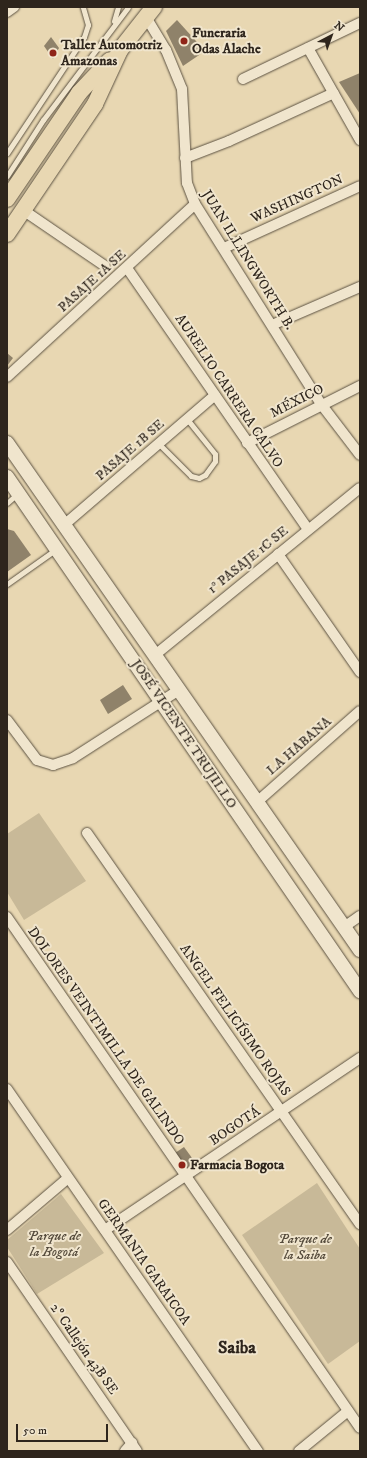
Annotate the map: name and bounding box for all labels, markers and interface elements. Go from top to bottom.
north arrow [311,16,351,56]
text: N [331,19,347,35]
place label: Funeraria Odas Alache [192,25,261,58]
marker: Funeraria Odas Alache [179,36,189,46]
place label: Taller Automotriz Amazonas [61,37,162,70]
marker: Taller Automotriz Amazonas [48,48,58,58]
street label: WASHINGTON [248,171,346,227]
street label: JUAN ILLINGWORTH B. [198,187,298,333]
street label: PASAJE 1A SE [55,246,129,316]
street label: AURELIO CARRERA CALVO [171,311,287,471]
street label: MÉXICO [267,380,327,422]
street label: PASAJE 1B SE [92,416,168,484]
street label: 1° PASAJE 1C SE [204,522,292,598]
street label: JOSÉ VICENTE TRUJILLO [128,656,240,812]
street label: LA HABANA [263,713,335,779]
street label: DOLORES VEINTIMILLA DE GALINDO [24,924,188,1148]
street label: ANGEL FELICÍSIMO ROJAS [176,941,294,1099]
street label: BOGOTÁ [206,1103,264,1149]
place label: Farmacia Bogota [190,1157,284,1173]
marker: Farmacia Bogota [177,1160,187,1170]
street label: GERMANIA GARAICOA [94,1196,194,1328]
park label: Parque de la Bogotá [27,1228,81,1260]
park label: Parque de la Saiba [278,1231,332,1264]
street label: 2º Callejón 43B SE [46,1300,122,1398]
district label: Saiba [218,1337,256,1359]
scale bar [18,1416,110,1442]
text: 50 m [23,1423,47,1438]

